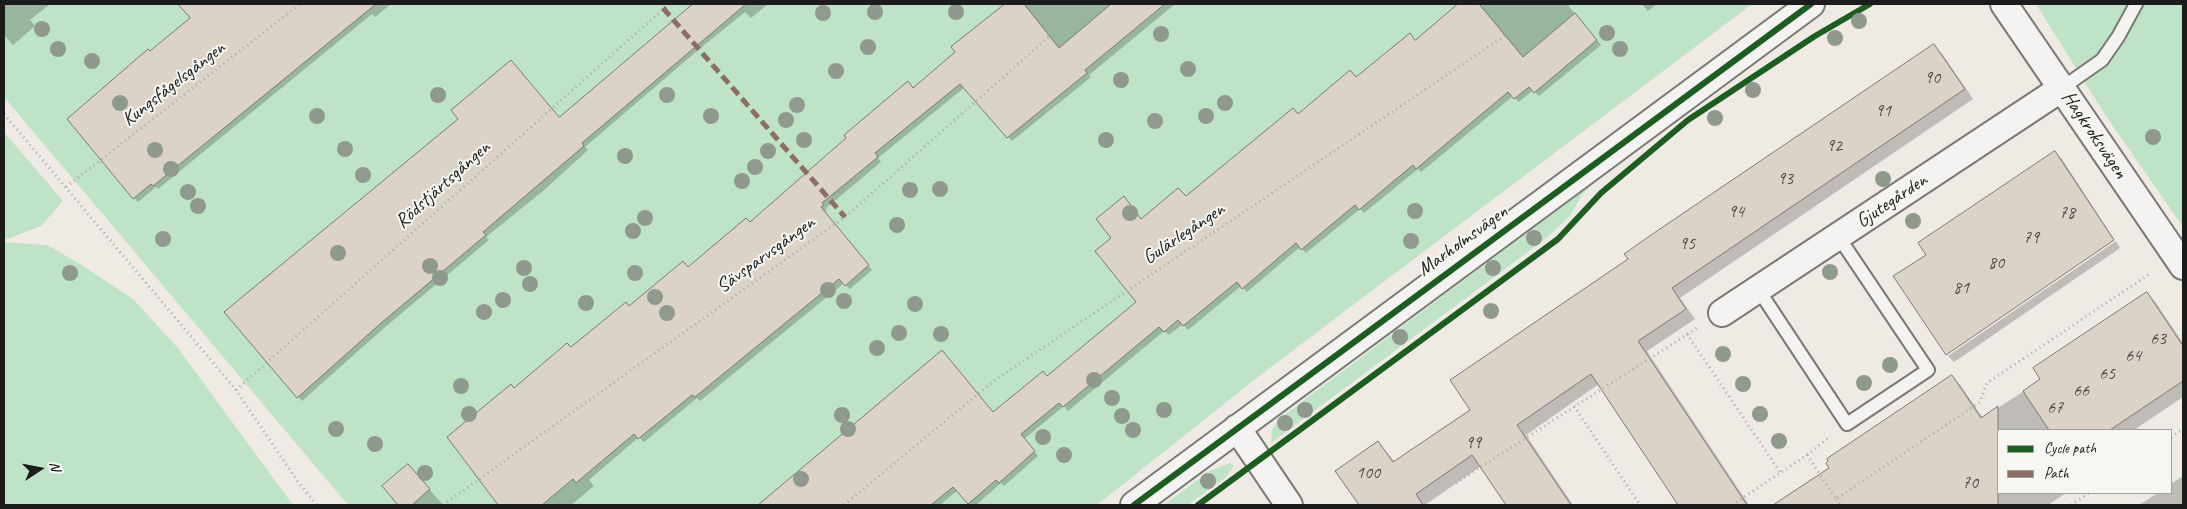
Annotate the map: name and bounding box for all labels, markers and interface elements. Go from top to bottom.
street label: Kungsfågelsgången [117,36,231,132]
house number: 90 [1924,67,1940,89]
street label: Hagkroksvägen [2056,87,2132,183]
house number: 91 [1875,100,1891,122]
house number: 92 [1826,135,1842,157]
street label: Rödstjärtsgången [390,136,496,234]
house number: 93 [1777,168,1793,190]
street label: Gjutegården [1852,168,1932,234]
street label: Gulärlegången [1138,198,1230,270]
street label: Marholmsvägen [1413,200,1513,282]
house number: 94 [1728,201,1744,223]
house number: 78 [2059,202,2075,224]
street label: Sävsparvsgången [712,211,820,299]
house number: 79 [2023,227,2039,249]
house number: 95 [1679,233,1695,255]
house number: 80 [1988,252,2004,274]
house number: 81 [1953,277,1969,299]
house number: 63 [2150,328,2166,350]
house number: 64 [2125,345,2141,367]
house number: 65 [2099,363,2115,385]
house number: 66 [2073,380,2089,402]
house number: 67 [2047,397,2063,419]
legend [1997,429,2172,494]
house number: 99 [1465,432,1481,454]
text: Cycle path [2044,439,2096,458]
north arrow [15,444,65,494]
text: N [46,460,64,472]
house number: 100 [1356,462,1380,484]
text: Path [2044,464,2069,483]
house number: 70 [1962,472,1978,494]

